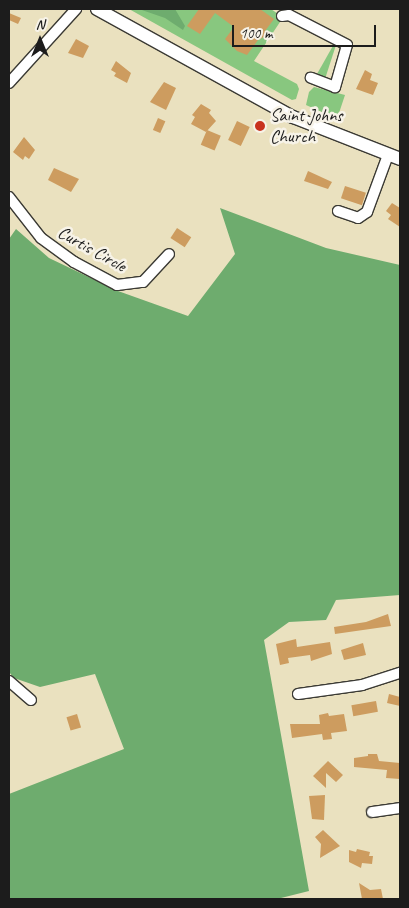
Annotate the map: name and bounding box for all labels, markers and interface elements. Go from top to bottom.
north arrow [15,15,65,65]
scale bar [234,15,378,47]
text: N [36,16,44,33]
text: 100 m [240,24,272,43]
place label: Saint Johns Church [270,105,342,148]
marker: Saint Johns Church [254,120,266,132]
street label: Curtis Circle [54,221,130,277]

